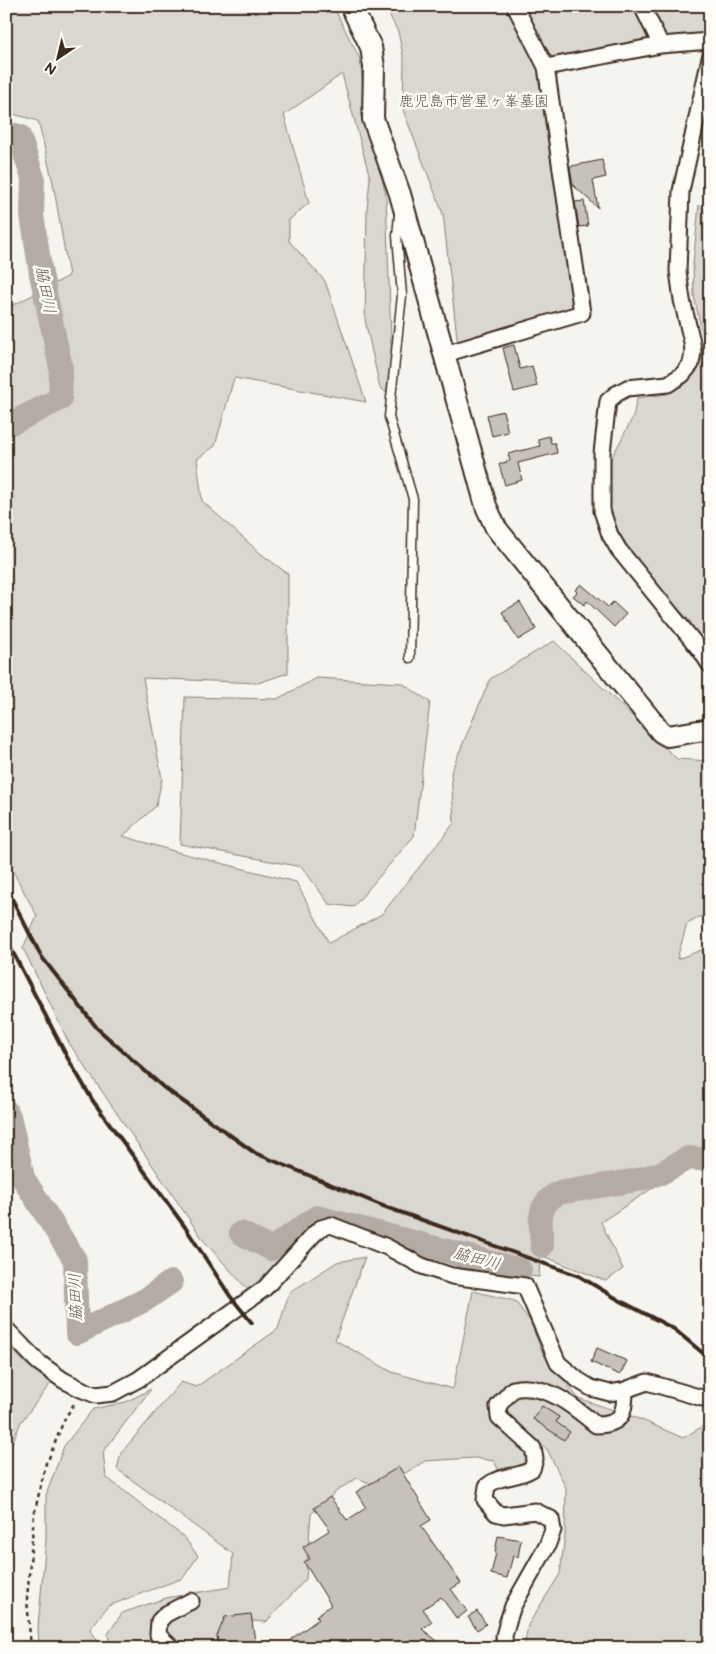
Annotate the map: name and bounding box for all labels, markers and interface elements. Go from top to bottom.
north arrow [32,32,82,82]
text: N [42,58,60,78]
park label: 鹿児島市営星ヶ峯墓園 [399,92,549,111]
water label: 脇田川 [31,265,59,315]
water label: 脇田川 [451,1244,503,1274]
water label: 脇田川 [66,1273,86,1321]

